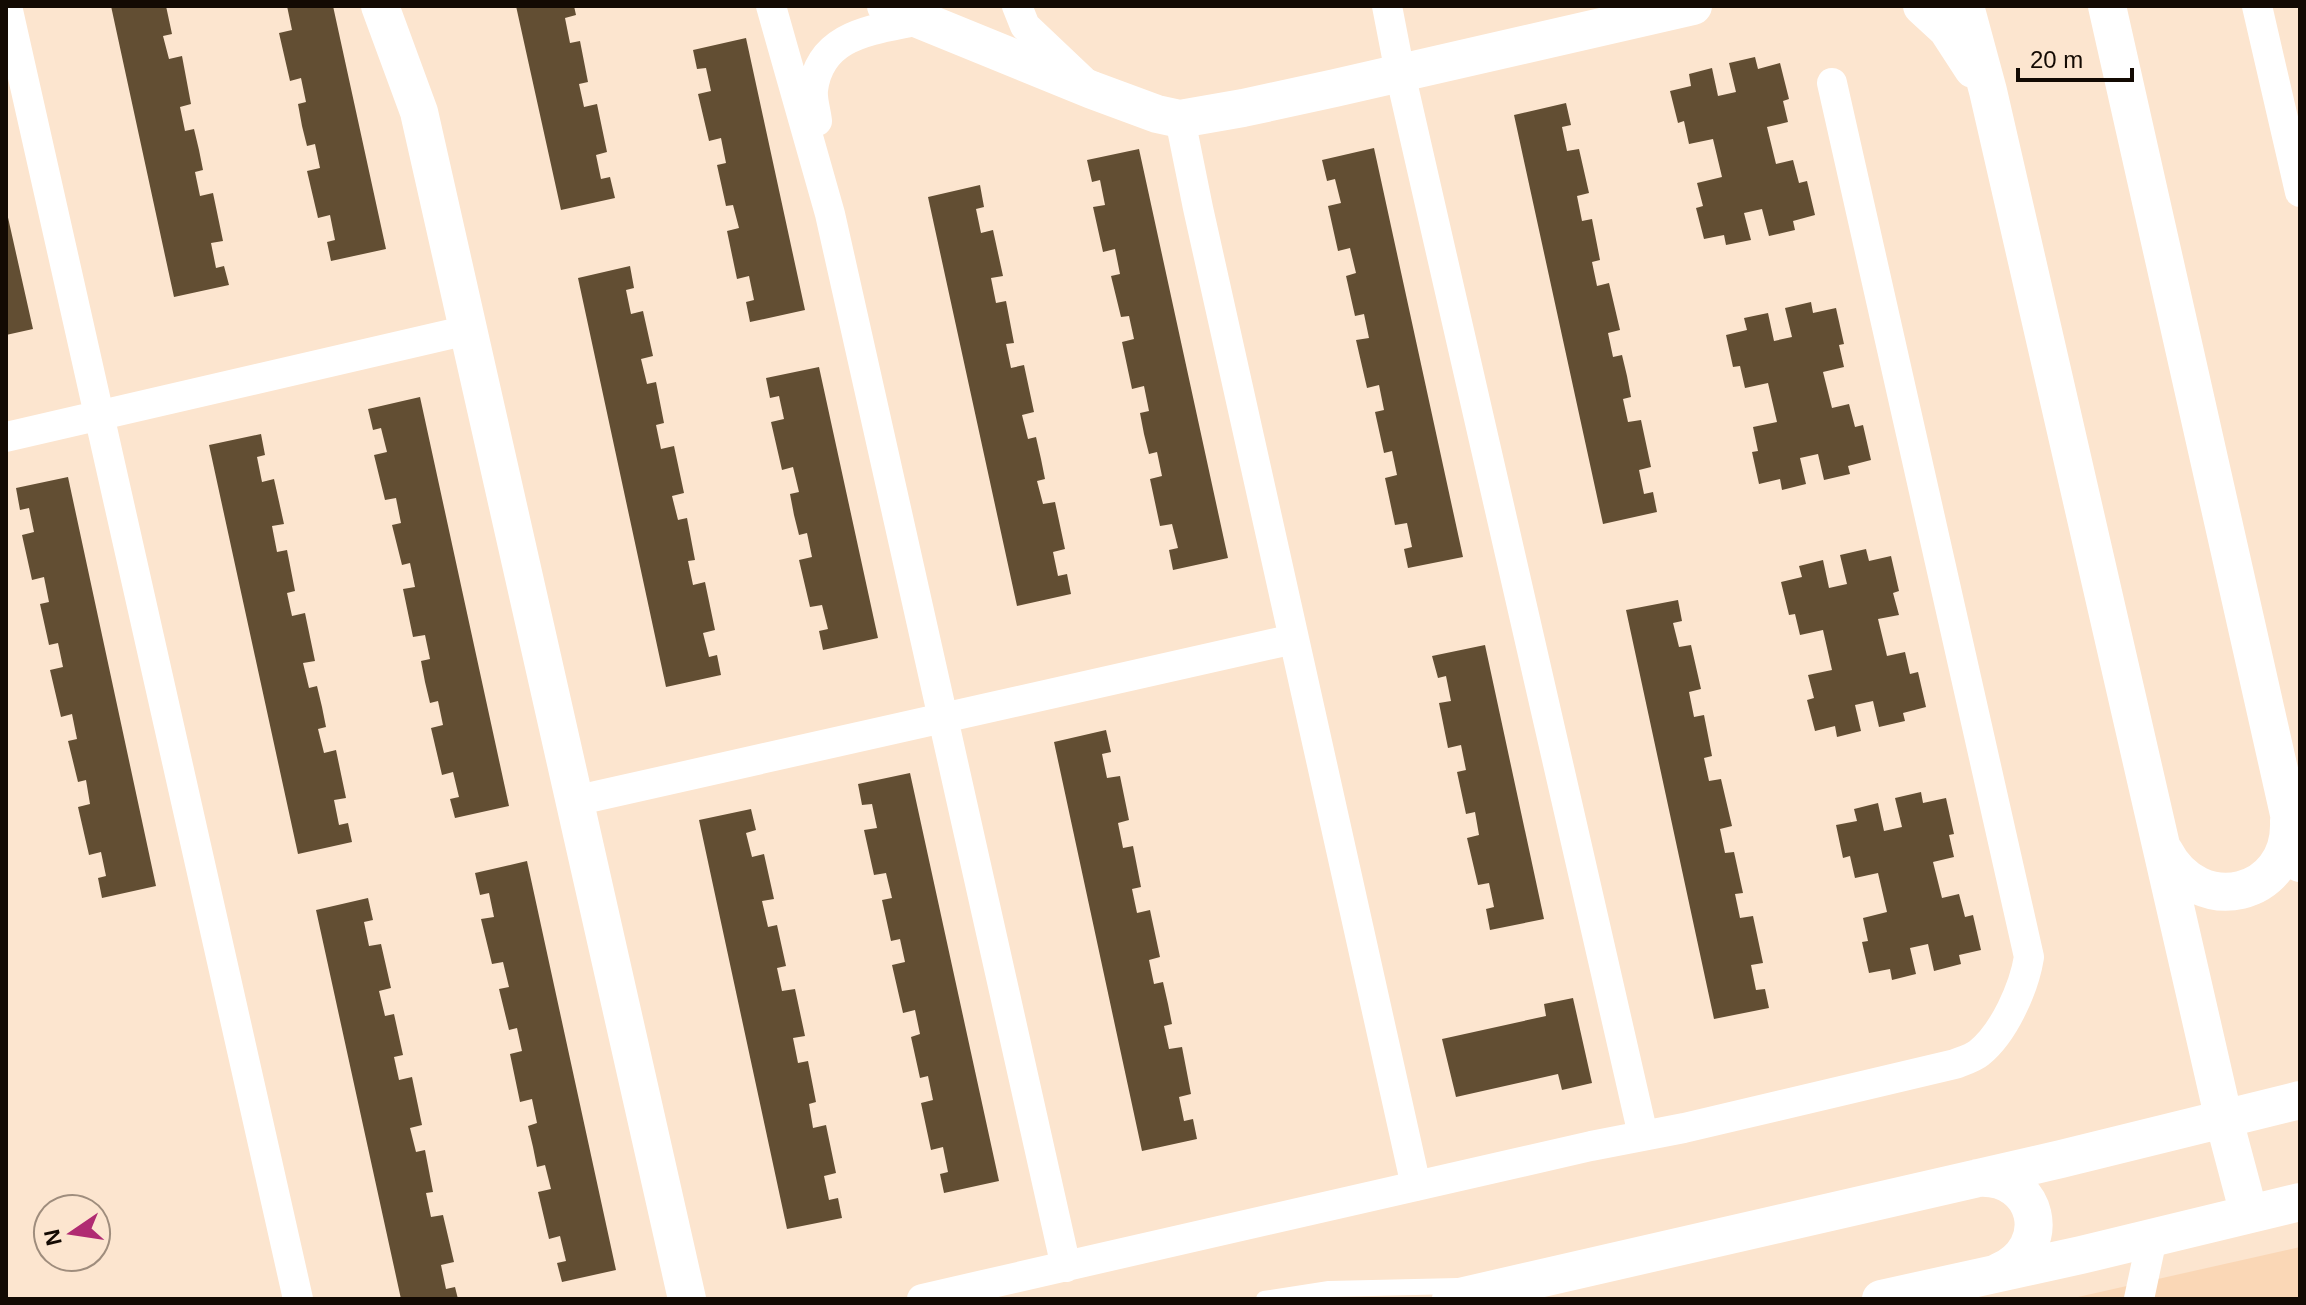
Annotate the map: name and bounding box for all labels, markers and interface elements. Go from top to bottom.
scale bar [2018,32,2132,82]
text: 20 m [2030,46,2083,73]
north arrow [32,1193,112,1273]
text: N [39,1227,67,1248]

